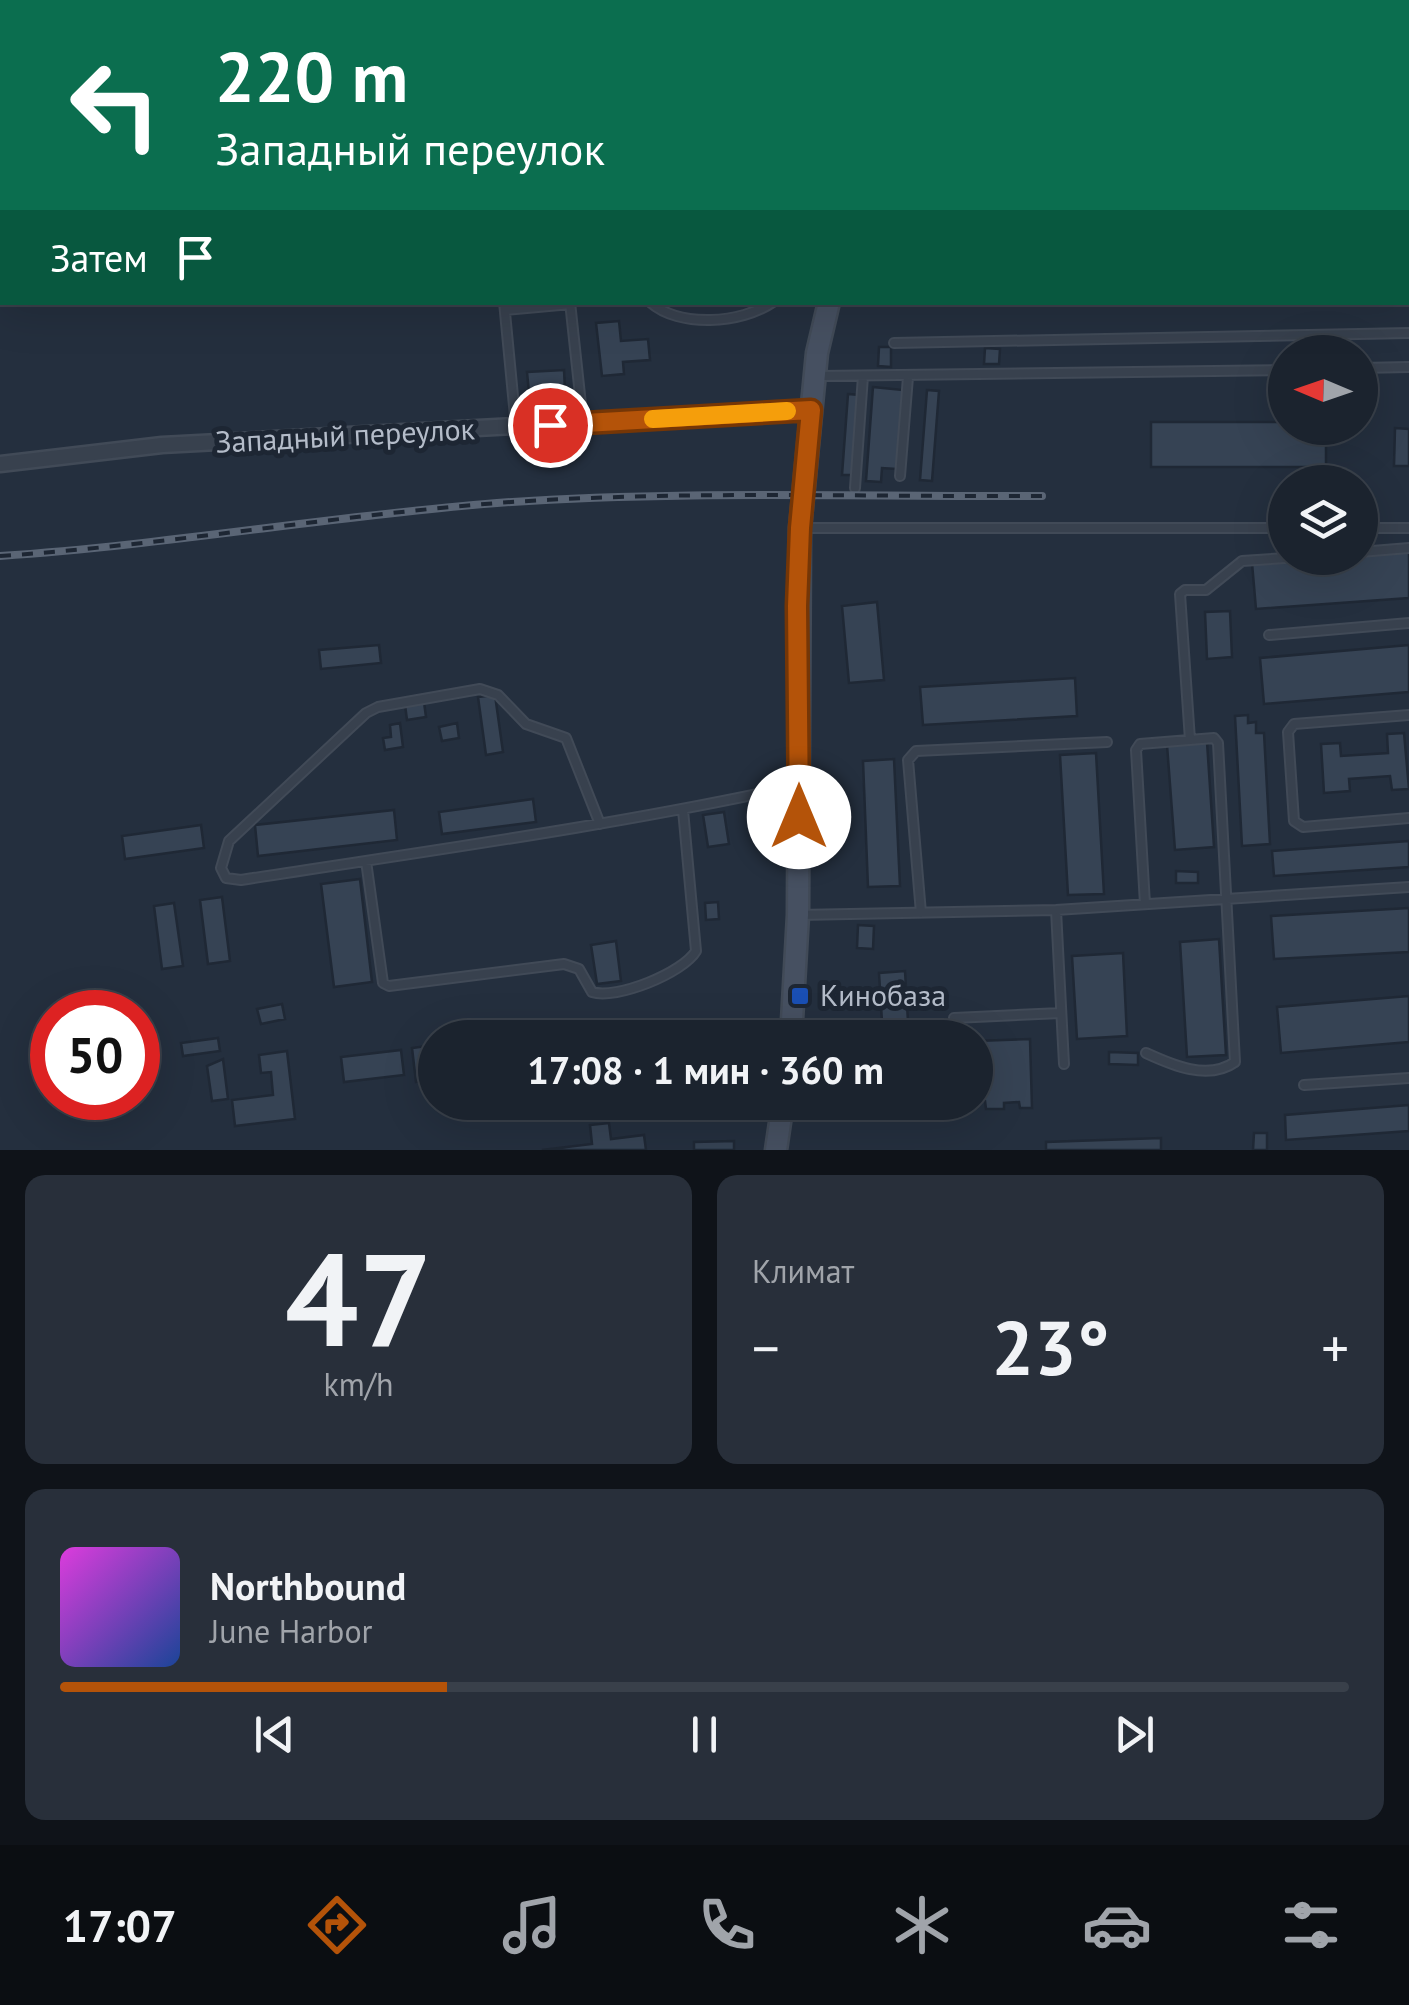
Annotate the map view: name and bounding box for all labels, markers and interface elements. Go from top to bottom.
text: 220 m [215,31,408,121]
icon: left [50,40,180,170]
text: Западный переулок [215,119,605,177]
icon: arrive [168,230,223,285]
text: Затем [50,233,148,282]
north arrow [1268,335,1378,445]
map controls [1268,335,1378,575]
pin [508,383,593,468]
icon: arrive [523,398,578,453]
street label: Западный переулок [214,408,476,461]
button: layers [1268,465,1378,575]
position arrow [747,765,851,869]
place label: Кинобаза [820,975,946,1014]
marker: Кинобаза [789,985,811,1007]
speed limit sign: 50 [30,990,160,1120]
text: 17:08 · 1 мин · 360 m [527,1045,884,1094]
text: 47 [285,1214,432,1382]
text: Климат [752,1250,854,1292]
text: 23° [992,1299,1109,1396]
text: − [752,1312,780,1383]
text: + [1321,1312,1349,1383]
text: km/h [323,1363,394,1405]
text: Northbound [210,1561,406,1610]
text: June Harbor [210,1610,372,1652]
icon: previous [247,1707,302,1762]
icon: pause [677,1707,732,1762]
icon: next [1107,1707,1162,1762]
icon: directions [302,1890,372,1960]
icon: music [497,1890,567,1960]
icon: phone [692,1890,762,1960]
icon: climate [887,1890,957,1960]
icon: car [1082,1890,1152,1960]
icon: filters [1276,1890,1346,1960]
text: 17:07 [62,1896,177,1954]

